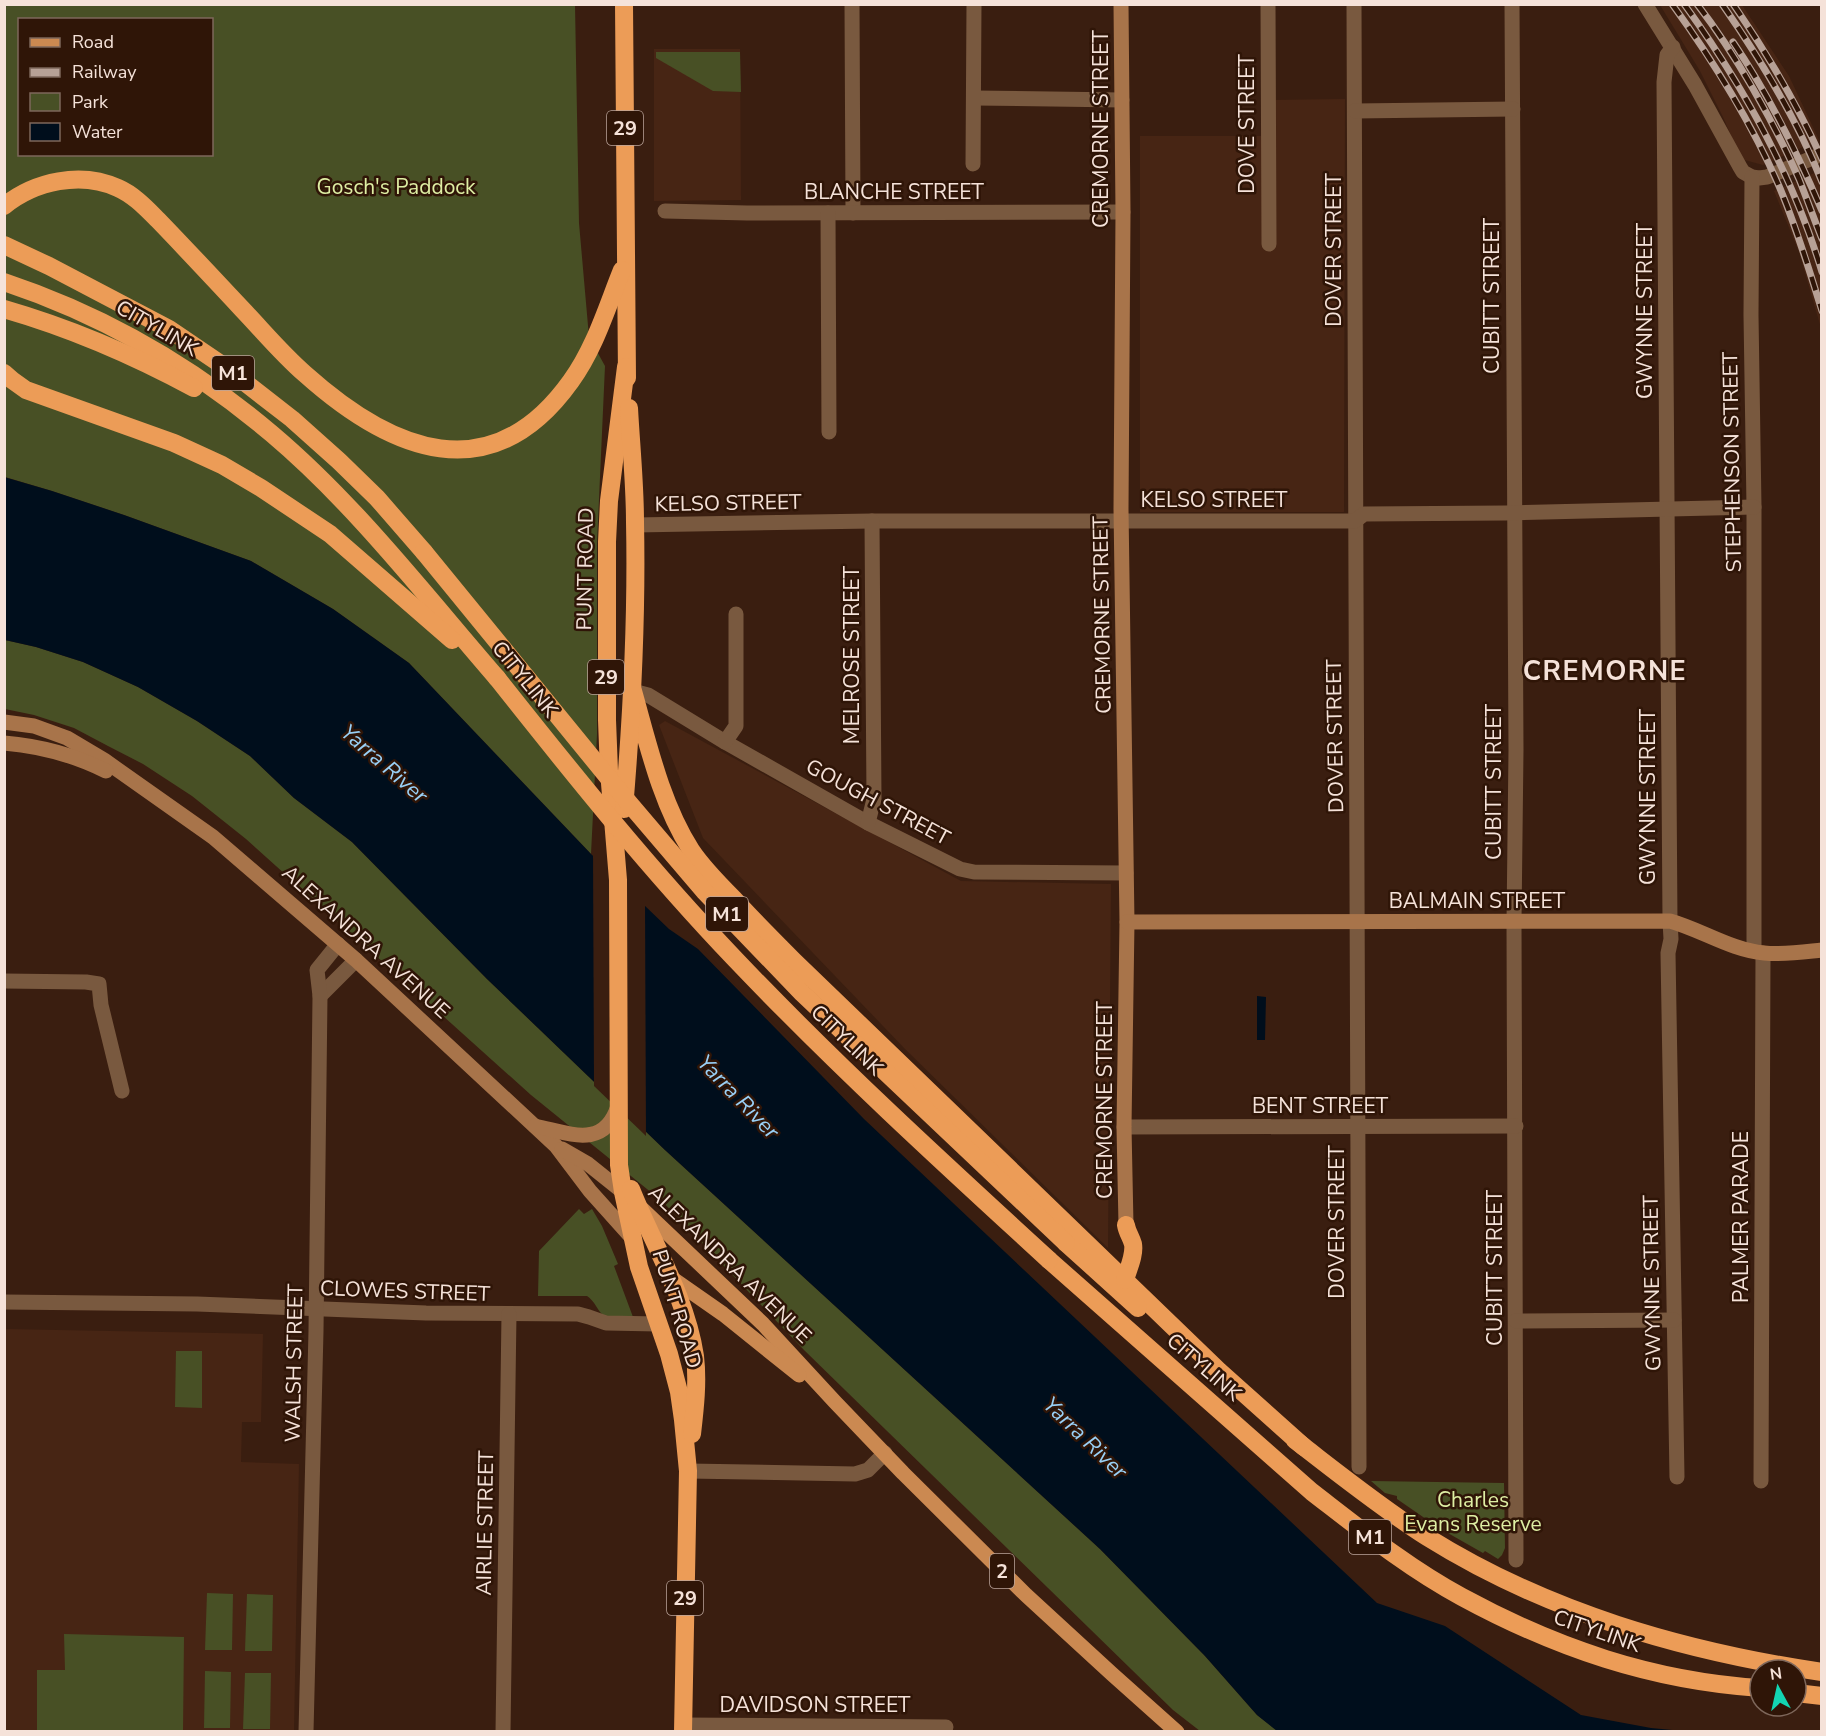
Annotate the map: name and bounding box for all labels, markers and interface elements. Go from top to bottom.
legend [18,18,213,156]
text: Road [72,30,114,54]
street label: CREMORNE STREET [1087,30,1115,228]
street label: DOVE STREET [1233,54,1261,194]
text: Railway [72,60,137,84]
text: Park [72,90,109,114]
road number: 29 [607,111,643,145]
text: Water [72,120,123,144]
park label: Gosch's Paddock [316,173,476,201]
street label: DOVER STREET [1320,173,1348,327]
street label: BLANCHE STREET [804,178,984,206]
street label: CUBITT STREET [1478,218,1506,374]
street label: GWYNNE STREET [1631,223,1659,399]
street label: CITYLINK [111,293,204,363]
street label: STEPHENSON STREET [1716,351,1748,573]
road number: M1 [212,356,254,390]
street label: KELSO STREET [1141,486,1288,514]
street label: KELSO STREET [654,488,802,518]
street label: PUNT ROAD [570,507,600,631]
street label: CREMORNE STREET [1086,515,1118,714]
street label: MELROSE STREET [838,565,866,744]
street label: CITYLINK [486,635,565,724]
district label: CREMORNE [1523,653,1687,690]
street label: DOVER STREET [1320,659,1350,813]
road number: 29 [588,660,624,694]
street label: CUBITT STREET [1480,704,1508,860]
street label: GWYNNE STREET [1634,709,1662,885]
water label: Yarra River [334,718,435,811]
street label: GOUGH STREET [801,752,955,852]
street label: ALEXANDRA AVENUE [276,859,456,1025]
street label: BALMAIN STREET [1389,887,1566,915]
road number: M1 [706,897,748,931]
street label: CITYLINK [805,998,890,1082]
street label: CREMORNE STREET [1091,1001,1119,1199]
water label: Yarra River [690,1048,787,1147]
street label: BENT STREET [1252,1092,1388,1120]
street label: PALMER PARADE [1727,1131,1755,1303]
street label: DOVER STREET [1323,1145,1351,1299]
street label: ALEXANDRA AVENUE [642,1179,818,1349]
street label: CUBITT STREET [1481,1190,1509,1346]
street label: GWYNNE STREET [1636,1194,1668,1371]
street label: PUNT ROAD [646,1246,708,1372]
street label: CLOWES STREET [319,1274,491,1308]
street label: WALSH STREET [279,1283,309,1443]
street label: CITYLINK [1161,1327,1248,1408]
water label: Yarra River [1036,1390,1135,1487]
street label: AIRLIE STREET [470,1450,500,1596]
park label: Charles Evans Reserve [1404,1486,1542,1538]
road number: M1 [1349,1520,1391,1554]
road number: 2 [990,1554,1014,1588]
road number: 29 [667,1581,703,1615]
street label: CITYLINK [1550,1603,1645,1659]
north arrow [1748,1658,1808,1718]
text: N [1769,1662,1784,1686]
street label: DAVIDSON STREET [719,1691,911,1719]

